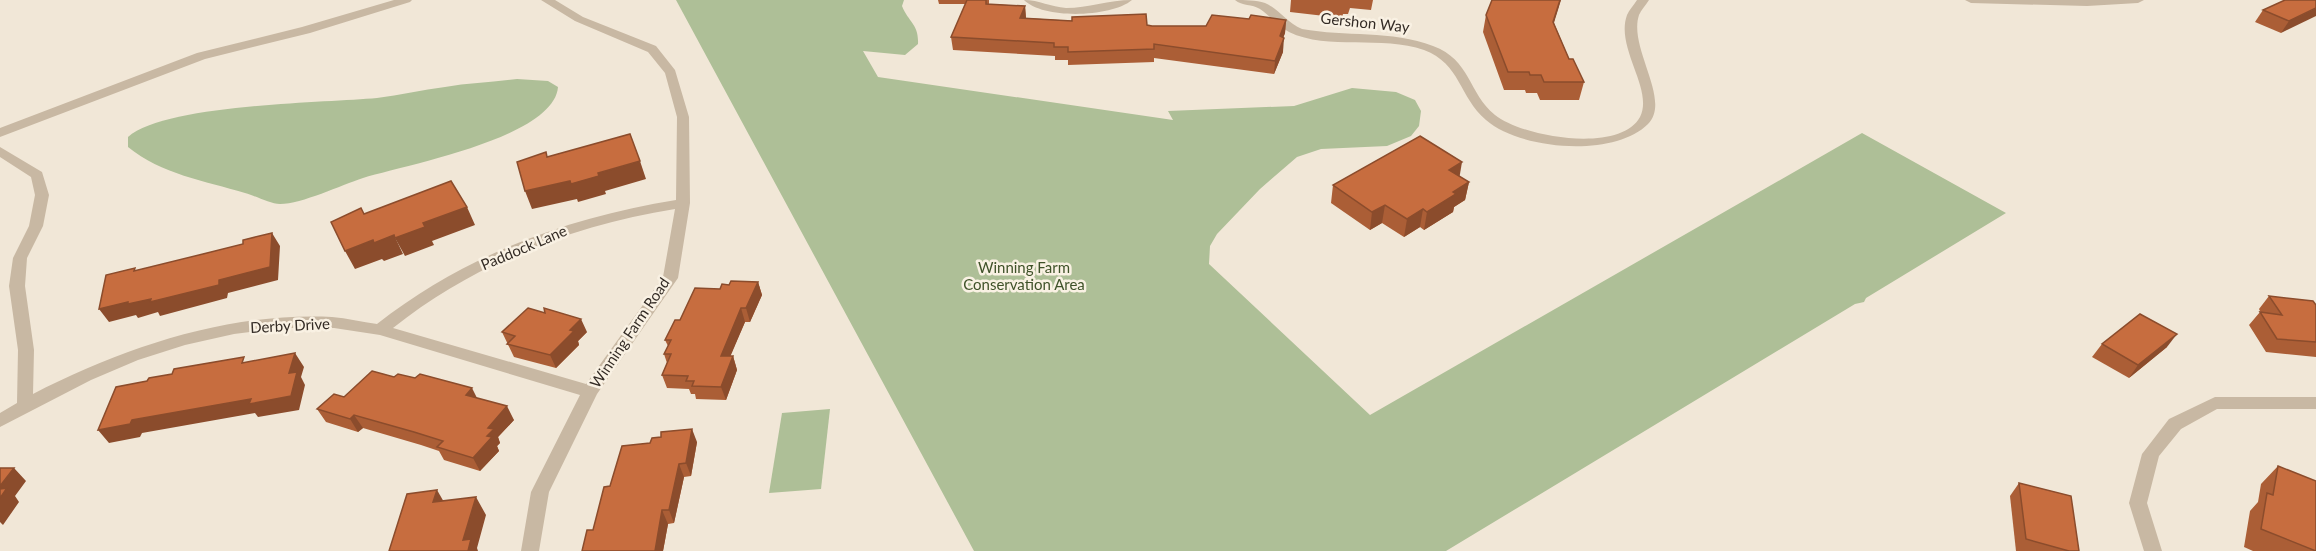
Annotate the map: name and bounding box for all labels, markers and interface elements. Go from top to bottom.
street label: Gershon Way [1320,8,1411,36]
street label: Paddock Lane [478,221,569,273]
park label: Winning Farm Conservation Area [963,258,1085,293]
street label: Winning Farm Road [586,274,673,391]
street label: Derby Drive [250,314,330,336]

